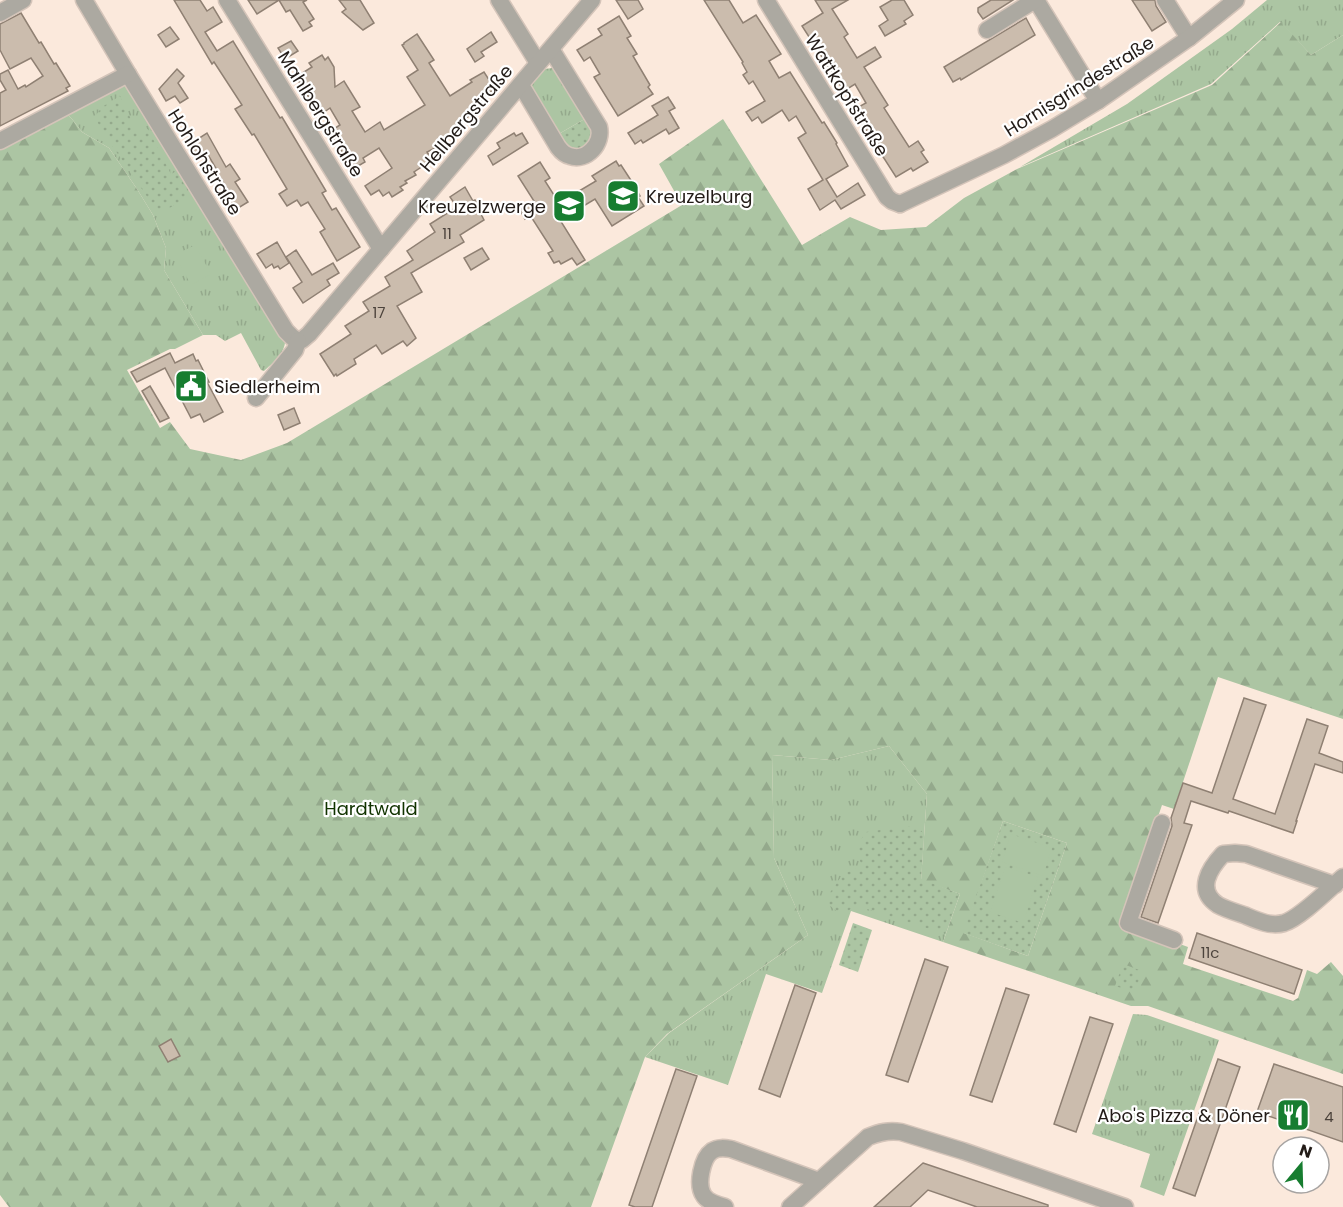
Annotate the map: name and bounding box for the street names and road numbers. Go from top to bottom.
street label: Wattkopfstraße [799,29,895,161]
street label: Hornisgrindestraße [999,30,1159,142]
street label: Mahlbergstraße [272,46,370,182]
street label: Hellbergstraße [414,59,518,177]
street label: Hohlohstraße [162,104,248,220]

